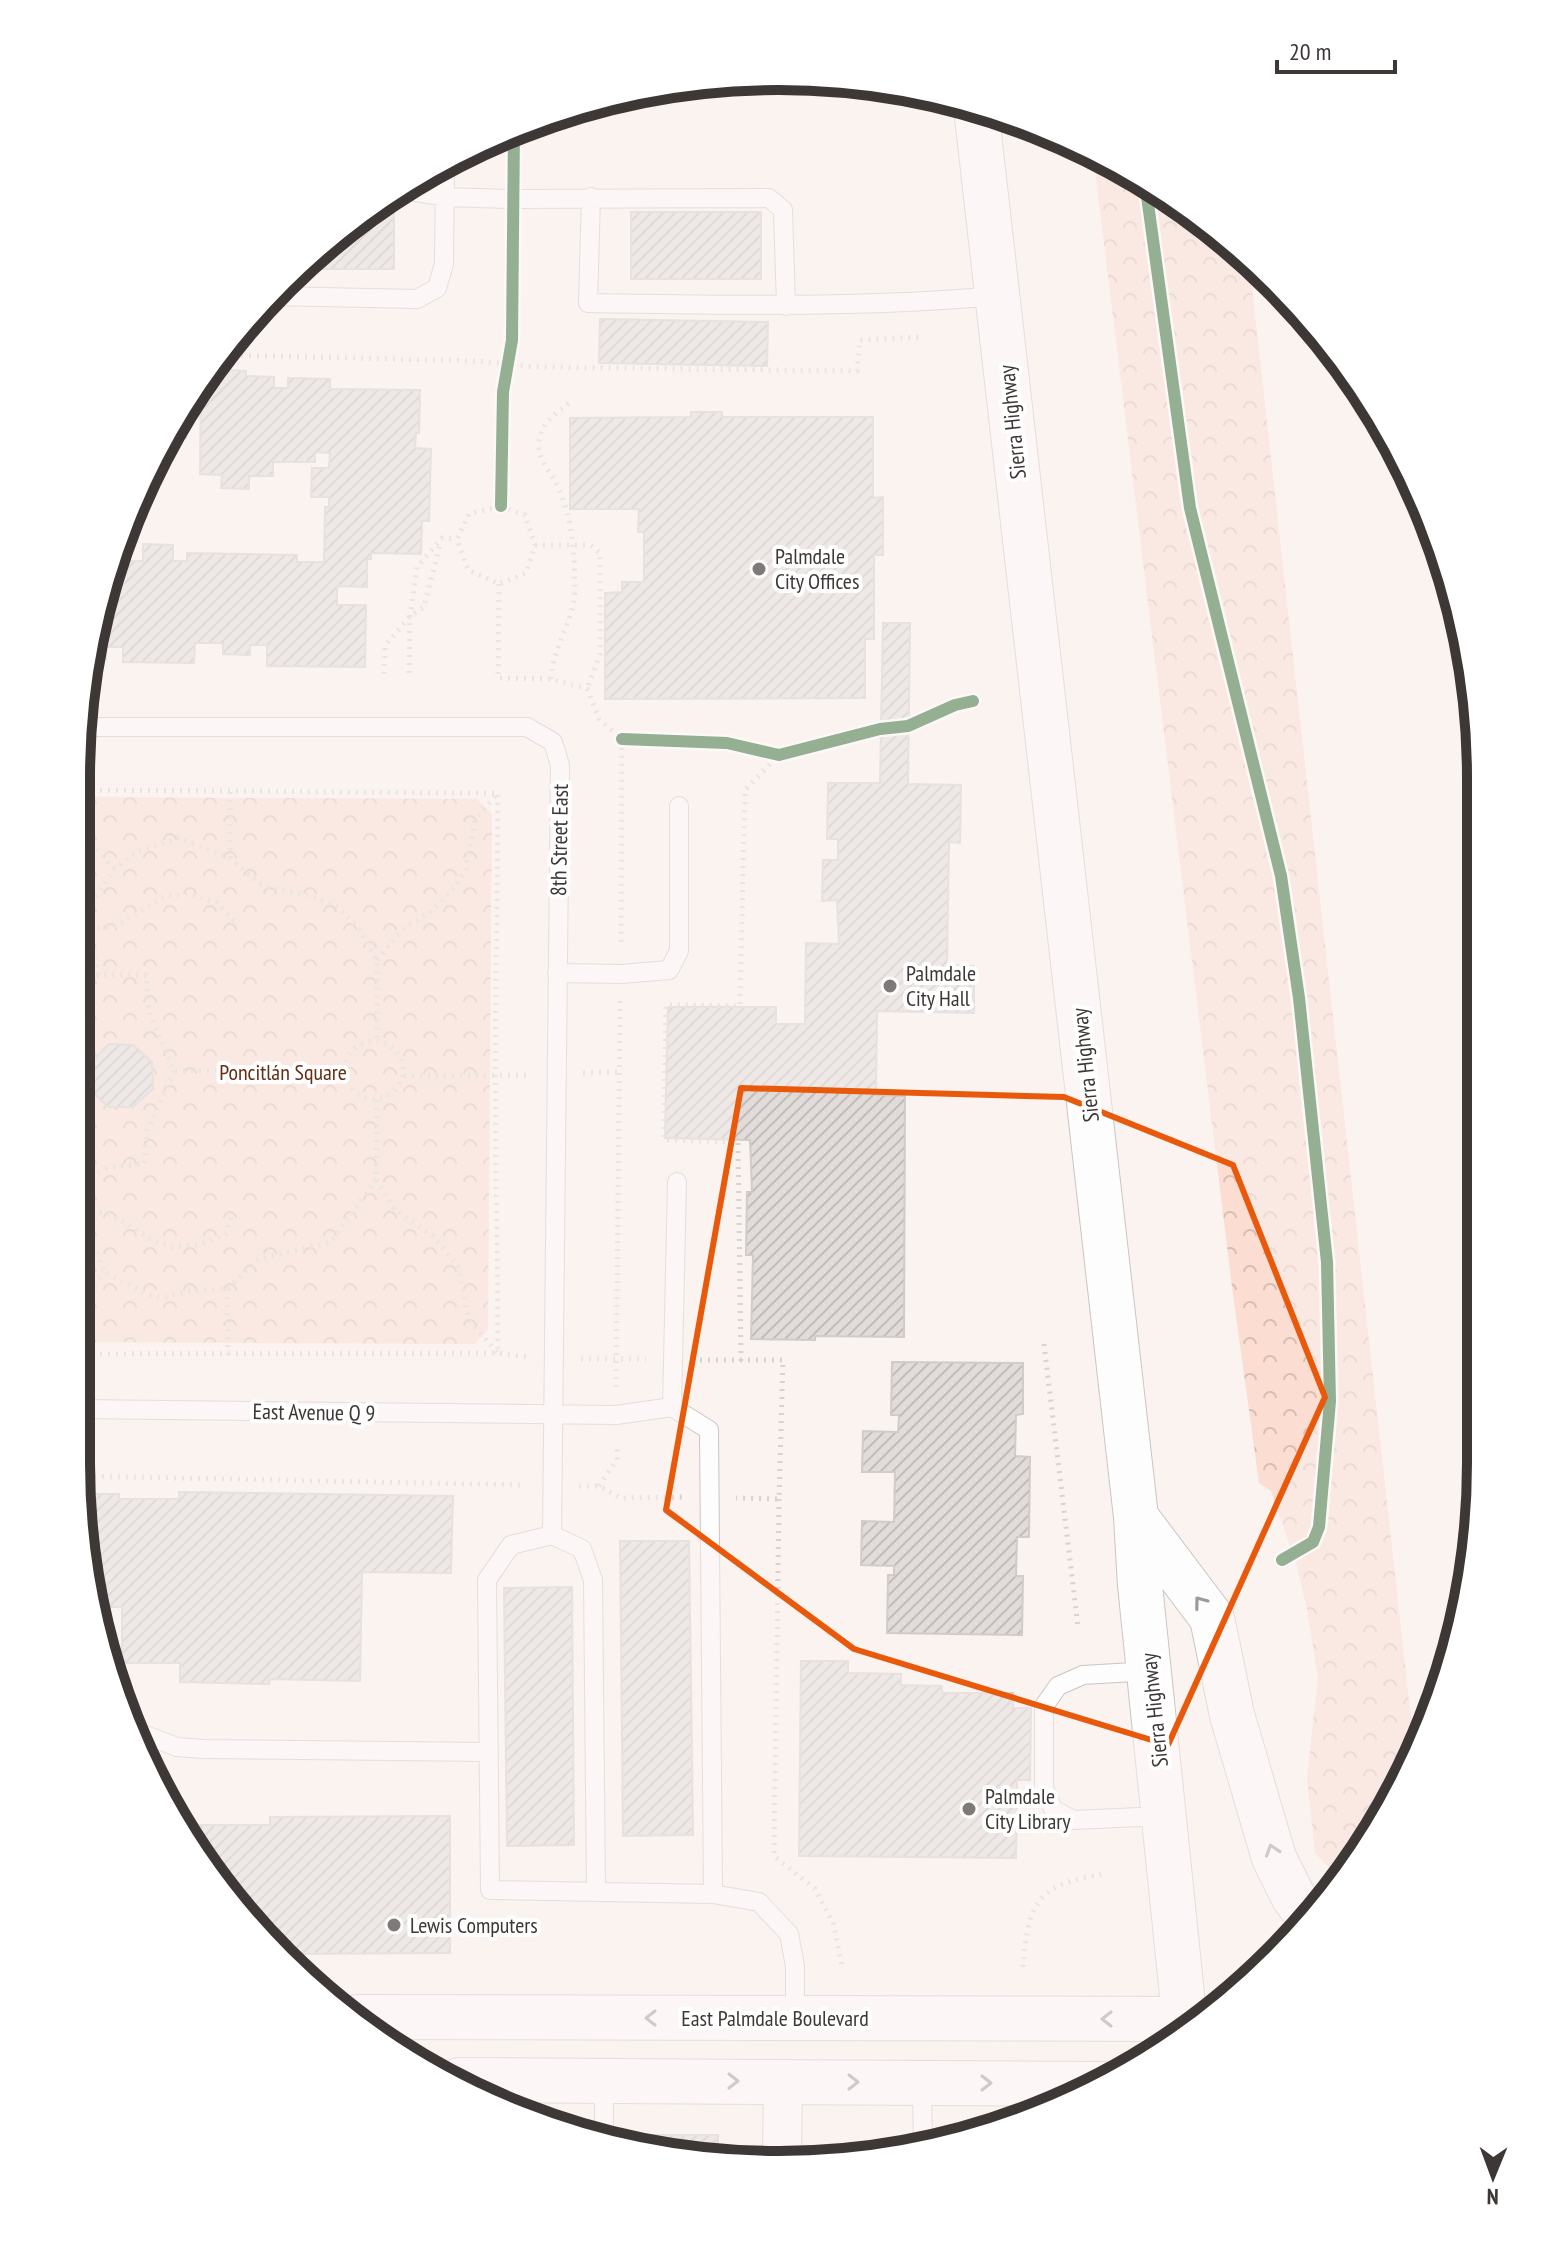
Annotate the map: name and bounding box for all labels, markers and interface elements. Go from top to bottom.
scale bar [1277,24,1395,74]
text: 20 m [1289,36,1331,67]
street label: Sierra Highway [992,363,1032,480]
place label: Palmdale City Offices [775,542,859,595]
marker: Palmdale City Offices [750,560,768,578]
street label: 8th Street East [544,784,574,896]
place label: Palmdale City Hall [906,959,976,1012]
marker: Palmdale City Hall [881,977,899,995]
street label: Sierra Highway [1065,1006,1105,1123]
park label: Poncitlán Square [219,1058,347,1086]
street label: East Avenue Q 9 [252,1397,376,1427]
one-way arrow [1196,1596,1210,1611]
street label: Sierra Highway [1134,1651,1174,1768]
place label: Palmdale City Library [985,1782,1071,1835]
marker: Palmdale City Library [960,1800,978,1818]
one-way arrow [1265,1844,1281,1857]
place label: Lewis Computers [410,1911,538,1939]
marker: Lewis Computers [385,1916,403,1934]
street label: East Palmdale Boulevard [681,2004,869,2032]
one-way arrow [644,2009,657,2026]
one-way arrow [1100,2010,1113,2028]
one-way arrow [727,2072,740,2090]
one-way arrow [847,2073,860,2091]
one-way arrow [980,2074,993,2092]
north arrow [1453,2137,1533,2217]
text: N [1486,2183,1499,2211]

